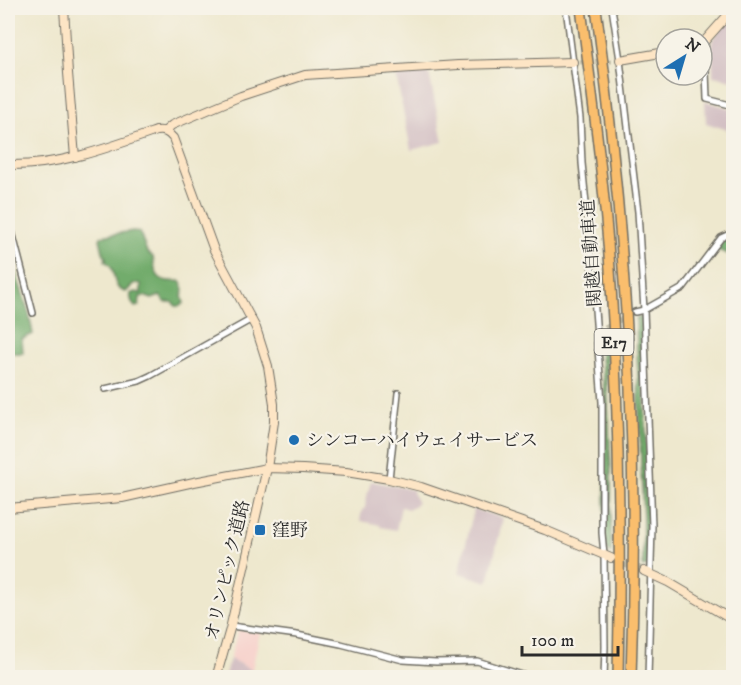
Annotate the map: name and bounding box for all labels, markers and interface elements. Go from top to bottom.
north arrow [654,27,714,87]
text: N [681,34,704,58]
street label: 関越自動車道 [577,198,607,308]
road number: E17 [594,329,634,355]
place label: シンコーハイウェイサービス [306,430,538,452]
marker: シンコーハイウェイサービス [287,433,301,447]
street label: オリンピック道路 [201,498,255,643]
place label: 窪野 [272,520,308,542]
marker: 窪野 [253,523,267,537]
scale bar [522,619,618,657]
text: 100 m [531,630,574,652]

